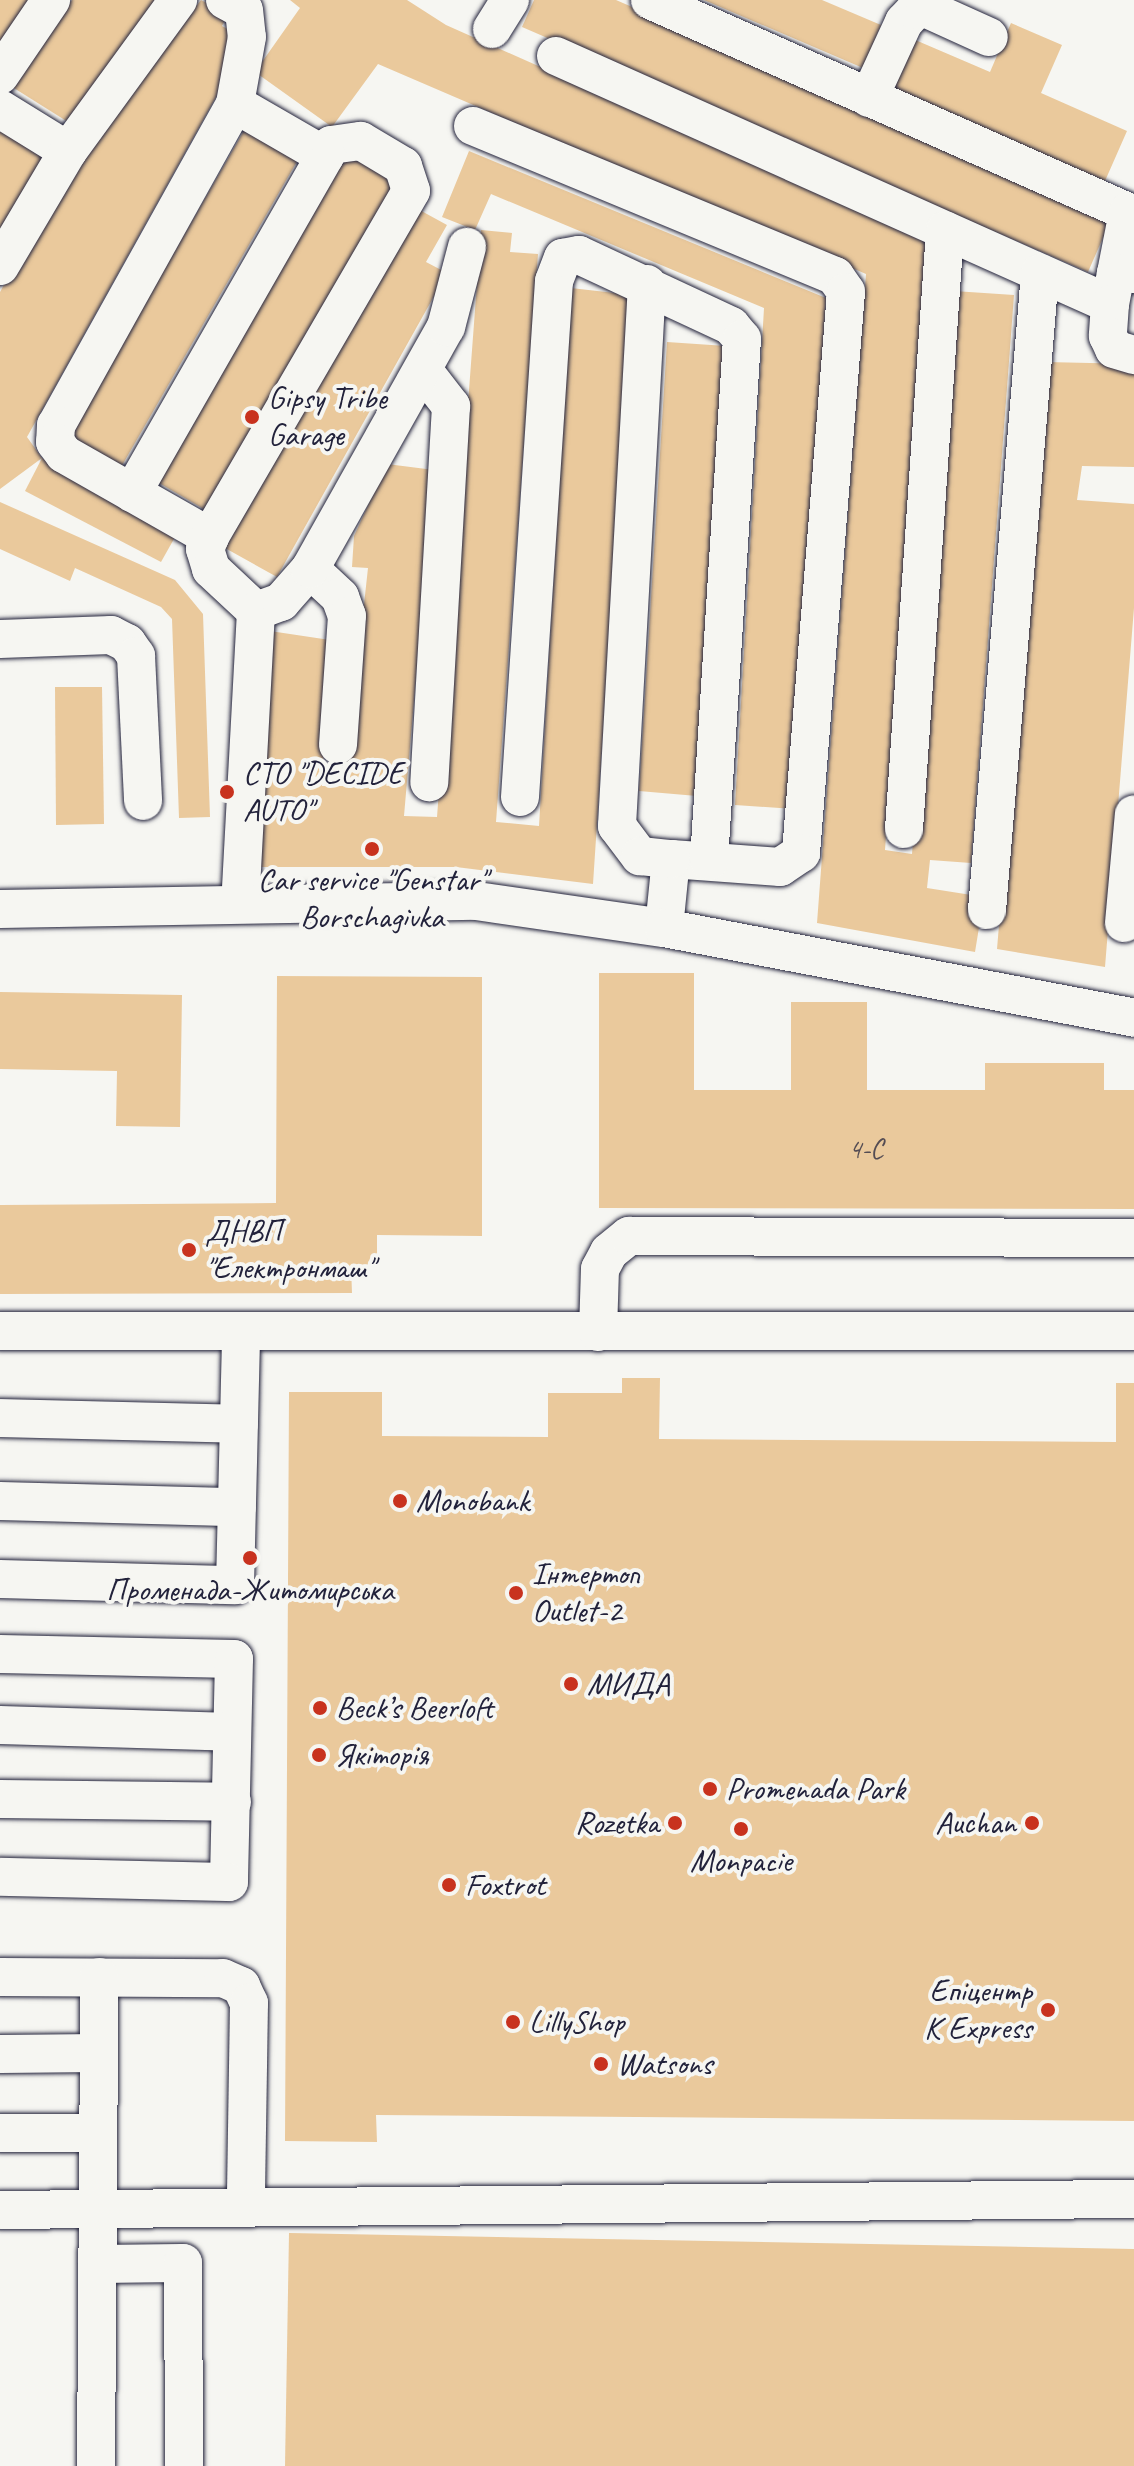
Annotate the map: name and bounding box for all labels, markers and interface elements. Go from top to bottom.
place label: Gipsy Tribe Garage [268,380,386,455]
marker: Gipsy Tribe Garage [243,408,261,426]
place label: СТО "DECIDE AUTO" [243,755,403,830]
marker: СТО "DECIDE AUTO" [218,783,236,801]
marker: Car service "Genstar" Borschagivka [363,840,381,858]
place label: Car service "Genstar" Borschagivka [258,862,486,937]
house number: 4-С [848,1132,884,1166]
place label: ДНВП "Електронмаш" [205,1213,374,1288]
marker: ДНВП "Електронмаш" [180,1241,198,1259]
place label: Monobank [416,1482,529,1520]
marker: Monobank [391,1492,409,1510]
marker: Променада-Житомирська [241,1549,259,1567]
place label: Інтертоп Outlet-2 [532,1556,640,1631]
place label: Променада-Житомирська [106,1571,394,1609]
marker: Інтертоп Outlet-2 [507,1584,525,1602]
place label: МИДА [587,1665,669,1703]
marker: МИДА [562,1675,580,1693]
place label: Beck’s Beerloft [336,1689,493,1727]
marker: Beck’s Beerloft [311,1699,329,1717]
place label: Якіторія [335,1736,428,1774]
marker: Якіторія [310,1746,328,1764]
place label: Promenada Park [726,1770,906,1808]
marker: Promenada Park [701,1780,719,1798]
place label: Rozetka [575,1804,659,1842]
place label: Auchan [935,1804,1016,1842]
marker: Rozetka [666,1814,684,1832]
marker: Auchan [1023,1814,1041,1832]
marker: Monpacie [732,1820,750,1838]
place label: Monpacie [690,1842,792,1880]
place label: Foxtrot [465,1866,545,1904]
marker: Foxtrot [440,1876,458,1894]
place label: Епіцентр К Express [924,1973,1032,2048]
marker: Епіцентр К Express [1039,2001,1057,2019]
place label: LillyShop [529,2003,624,2041]
marker: LillyShop [504,2013,522,2031]
place label: Watsons [617,2045,712,2083]
marker: Watsons [592,2055,610,2073]

